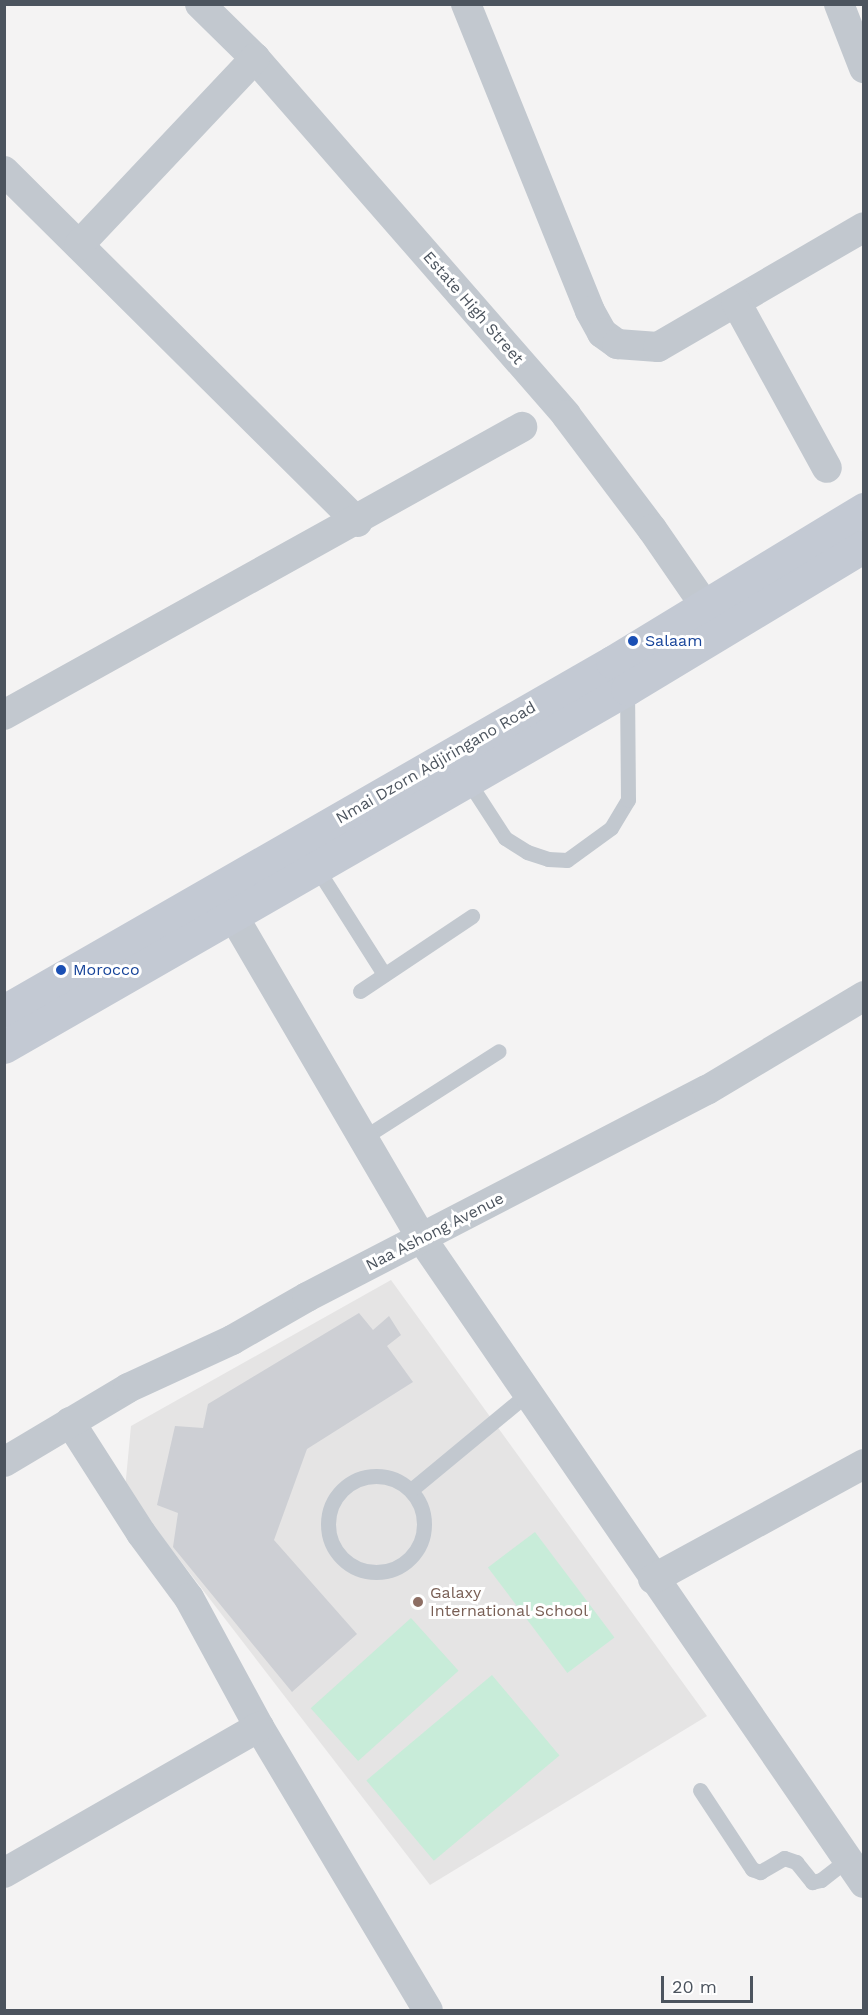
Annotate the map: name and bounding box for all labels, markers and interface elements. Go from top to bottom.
street label: Estate High Street [419,248,527,368]
place label: Salaam [645,631,702,651]
marker: Salaam [626,634,640,648]
street label: Nmai Dzorn Adjiringano Road [332,698,540,828]
place label: Morocco [73,960,140,980]
marker: Morocco [54,963,68,977]
street label: Naa Ashong Avenue [362,1188,508,1276]
place label: Galaxy International School [430,1583,589,1621]
marker: Galaxy International School [411,1595,425,1609]
scale bar [664,1964,756,2002]
text: 20 m [672,1976,717,1997]

